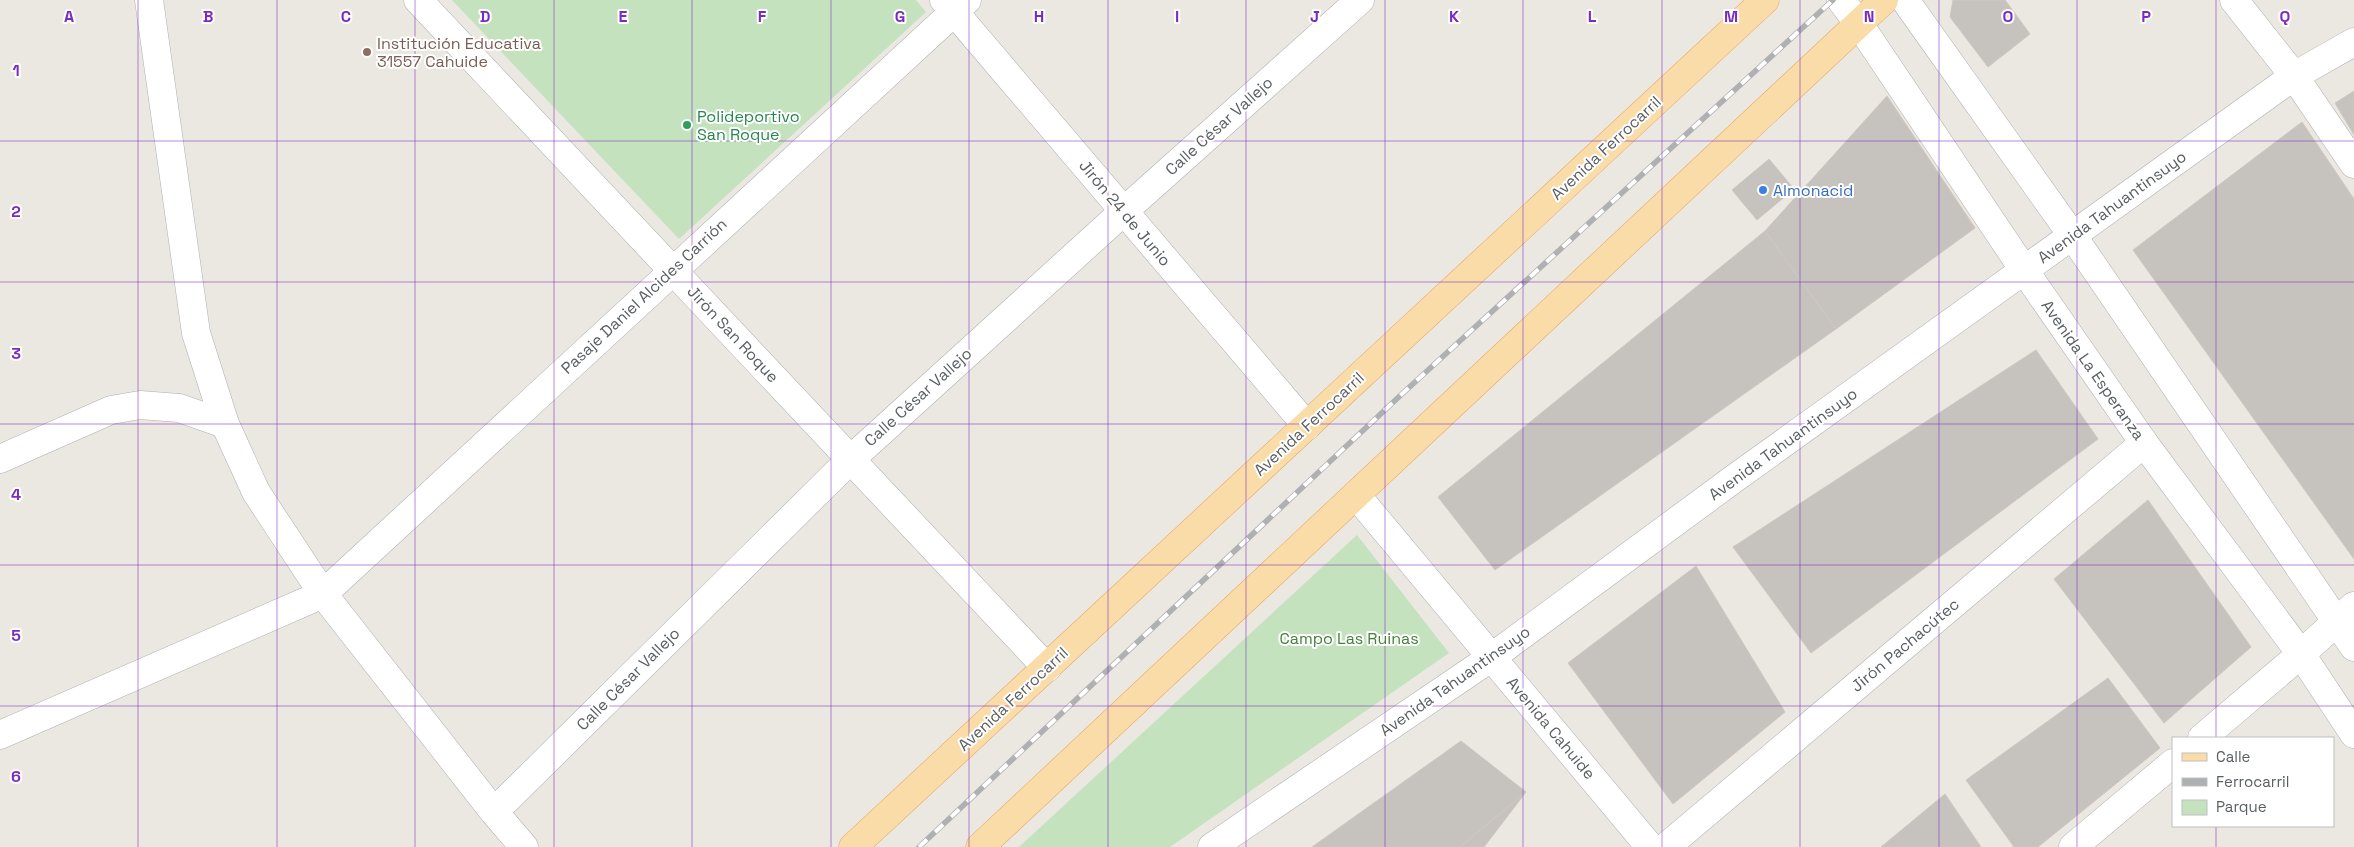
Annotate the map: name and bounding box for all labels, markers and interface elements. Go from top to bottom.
text: A [64,6,74,27]
text: B [203,6,213,27]
text: C [341,6,351,27]
text: D [480,6,490,27]
text: E [619,6,628,27]
text: F [758,6,767,27]
text: G [895,6,905,27]
text: H [1034,6,1044,27]
text: I [1175,6,1179,27]
text: J [1310,6,1320,27]
text: K [1449,6,1459,27]
text: L [1588,6,1597,27]
text: M [1724,6,1738,27]
text: N [1864,6,1874,27]
text: O [2003,6,2014,27]
text: P [2141,6,2151,27]
text: Q [2280,6,2291,27]
place label: Institución Educativa 31557 Cahuide [377,33,541,72]
marker: Institución Educativa 31557 Cahuide [361,46,373,58]
text: 1 [12,60,20,81]
street label: Calle César Vallejo [1161,72,1277,180]
street label: Avenida Ferrocarril [1546,91,1666,205]
place label: Polideportivo San Roque [697,106,800,145]
marker: Polideportivo San Roque [681,119,693,131]
street label: Avenida Tahuantinsuyo [2033,146,2191,268]
street label: Jirón 24 de Junio [1074,155,1176,271]
place label: Almonacid [1773,180,1853,201]
marker: Almonacid [1757,184,1769,196]
text: 2 [11,201,21,222]
street label: Pasaje Daniel Alcides Carrión [557,213,731,379]
street label: Jirón San Roque [683,281,783,387]
street label: Avenida La Esperanza [2037,296,2149,444]
text: 3 [11,343,21,364]
street label: Calle César Vallejo [860,343,976,451]
street label: Avenida Ferrocarril [1249,367,1369,481]
street label: Avenida Tahuantinsuyo [1704,383,1862,505]
text: 4 [11,484,21,505]
street label: Jirón Pachacútec [1846,593,1964,697]
street label: Avenida Tahuantinsuyo [1376,621,1534,741]
street label: Calle César Vallejo [572,623,684,735]
text: 5 [11,625,21,646]
park label: Campo Las Ruinas [1279,628,1419,649]
street label: Avenida Ferrocarril [953,642,1073,756]
street label: Avenida Cahuide [1502,672,1600,784]
legend [2172,737,2334,827]
text: Calle [2216,747,2251,766]
text: 6 [11,766,21,787]
text: Ferrocarril [2216,772,2289,791]
text: Parque [2216,797,2267,816]

